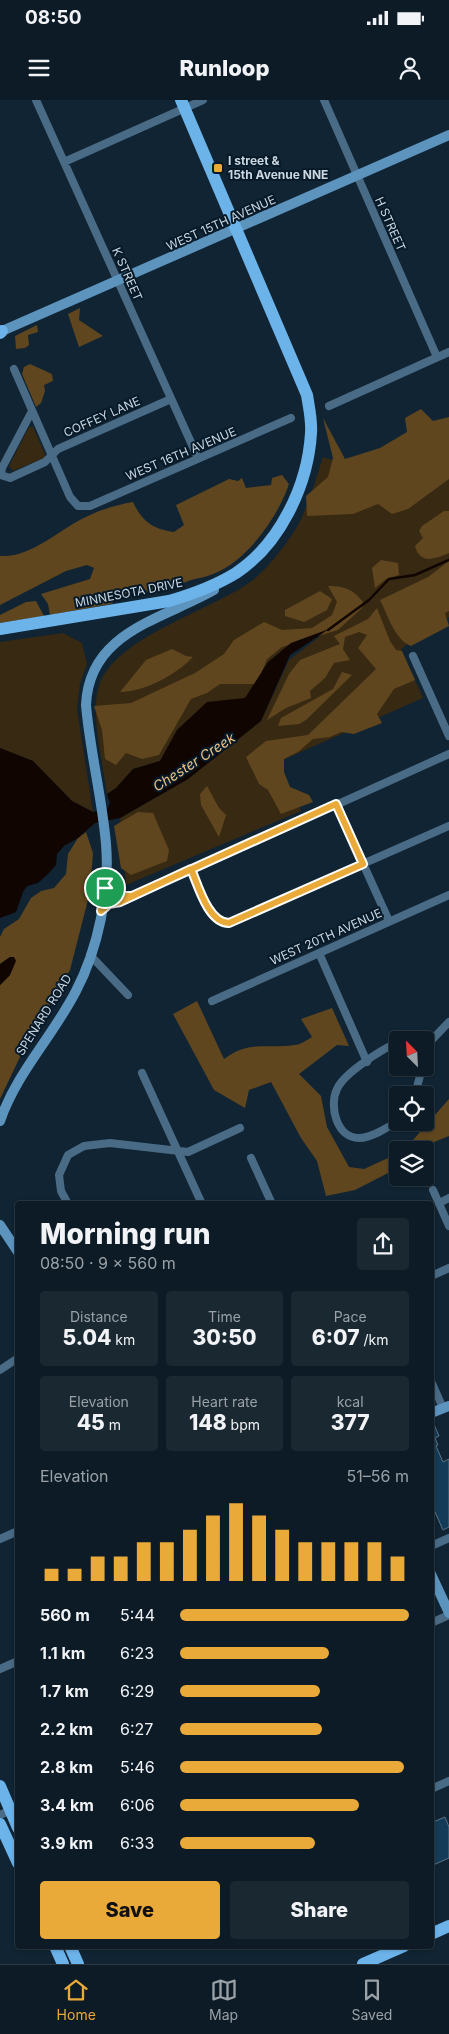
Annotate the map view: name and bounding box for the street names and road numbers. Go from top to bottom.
street label: WEST 15TH AVENUE [164,192,278,253]
street label: H STREET [372,194,409,253]
street label: K STREET [109,245,146,303]
street label: COFFEY LANE [61,393,142,440]
street label: WEST 16TH AVENUE [123,424,238,484]
street label: MINNESOTA DRIVE [74,575,184,610]
street label: WEST 20TH AVENUE [268,905,384,968]
street label: SPENARD ROAD [13,971,75,1058]

